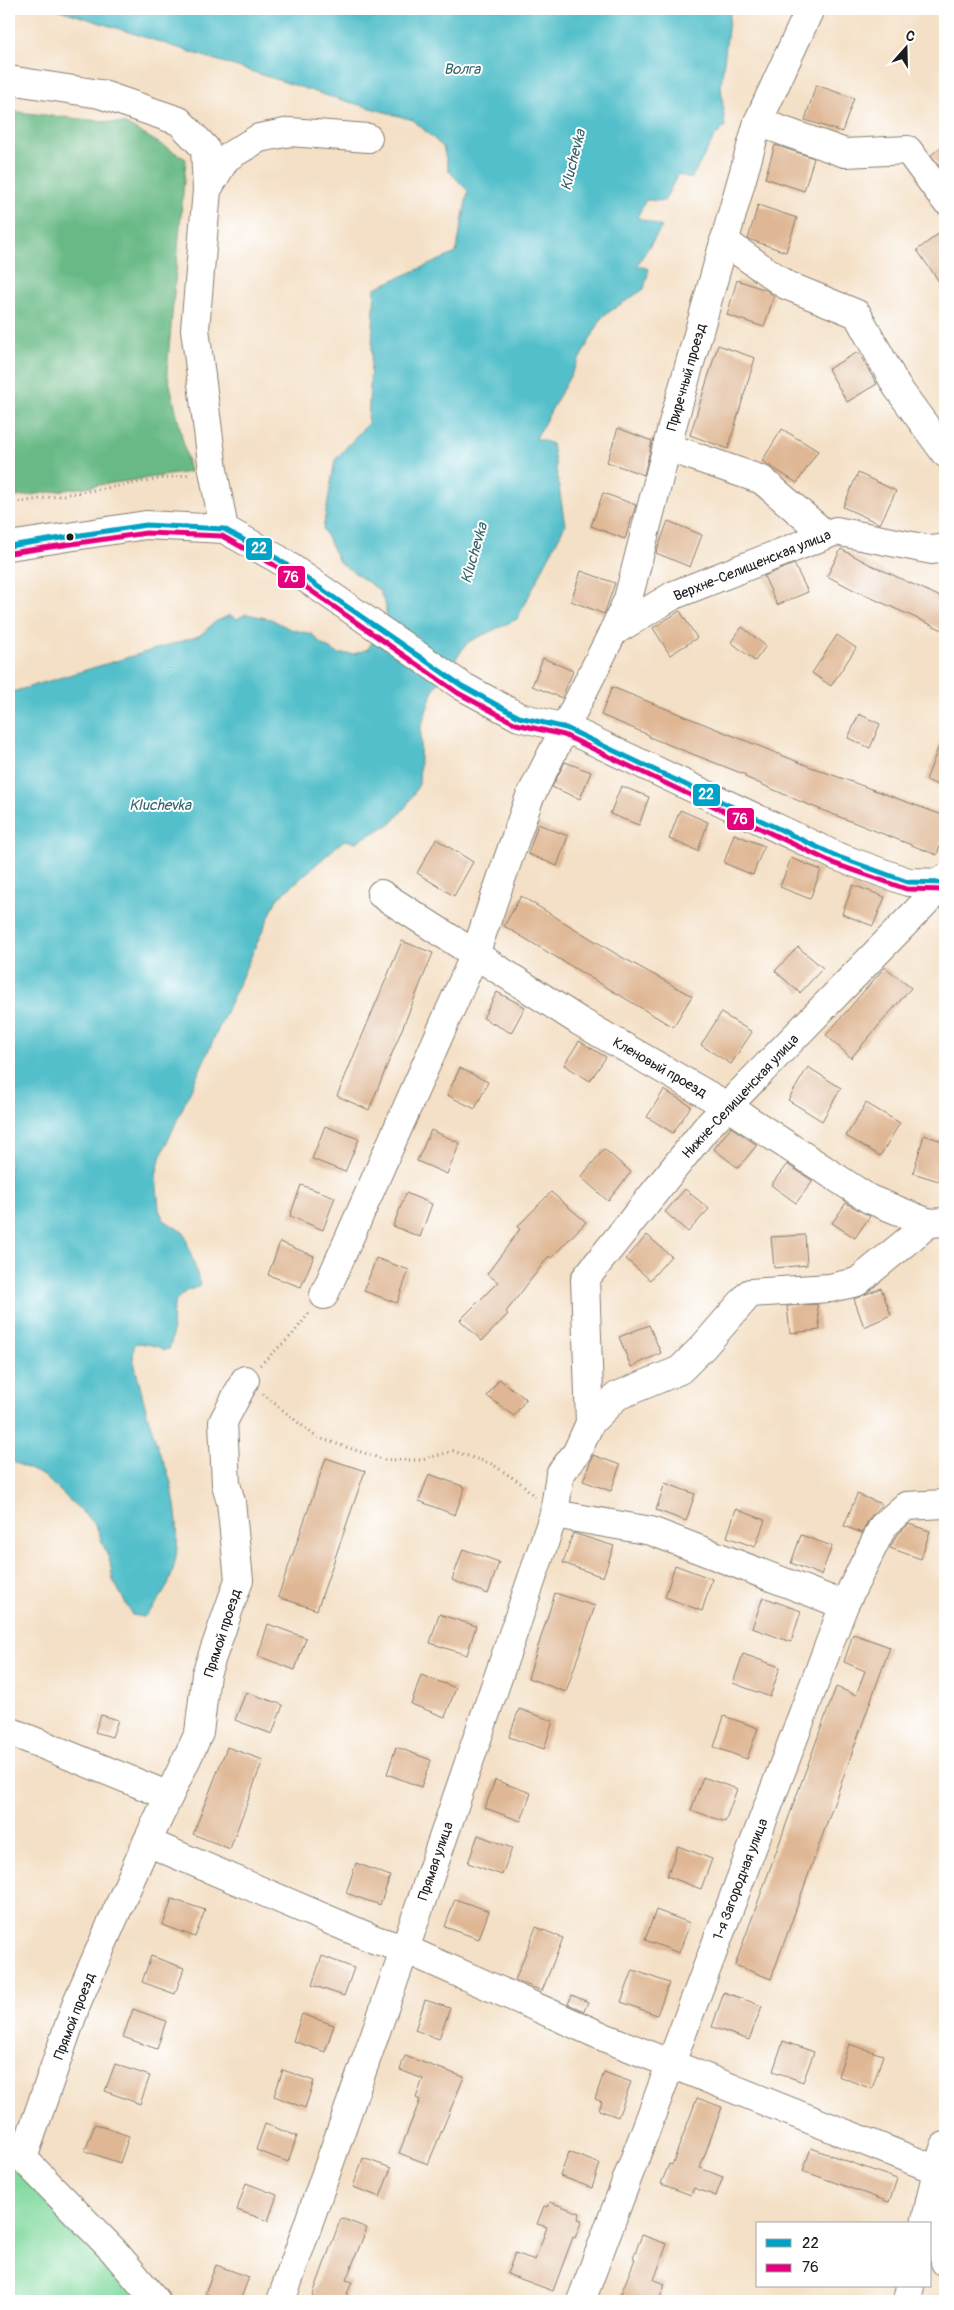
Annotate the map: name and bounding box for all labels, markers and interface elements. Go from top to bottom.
north arrow [882,22,932,72]
text: С [903,27,918,46]
water label: Волга [444,60,481,79]
water label: Kluchevka [557,127,590,193]
street label: Приречный проезд [663,321,710,433]
water label: Kluchevka [457,520,492,586]
street label: Верхне-Селищенская улица [671,526,833,605]
unlabelled marker [65,532,75,542]
line badge: 22 [245,537,273,561]
text: 22 [251,540,267,557]
line badge: 76 [277,565,306,589]
text: 76 [283,569,299,586]
line badge: 22 [692,783,721,807]
text: 22 [698,786,714,803]
water label: Kluchevka [129,796,192,815]
line badge: 76 [726,807,755,831]
text: 76 [732,811,748,828]
street label: Нижне-Селищенская улица [678,1031,802,1162]
street label: Кленовый проезд [610,1034,710,1102]
street label: Прямой проезд [200,1587,245,1679]
street label: 1-я Загородная улица [709,1816,771,1942]
street label: Прямая улица [414,1820,457,1903]
street label: Прямой проезд [50,1970,99,2062]
legend [756,2222,932,2288]
text: 22 [802,2234,819,2253]
text: 76 [802,2258,819,2277]

